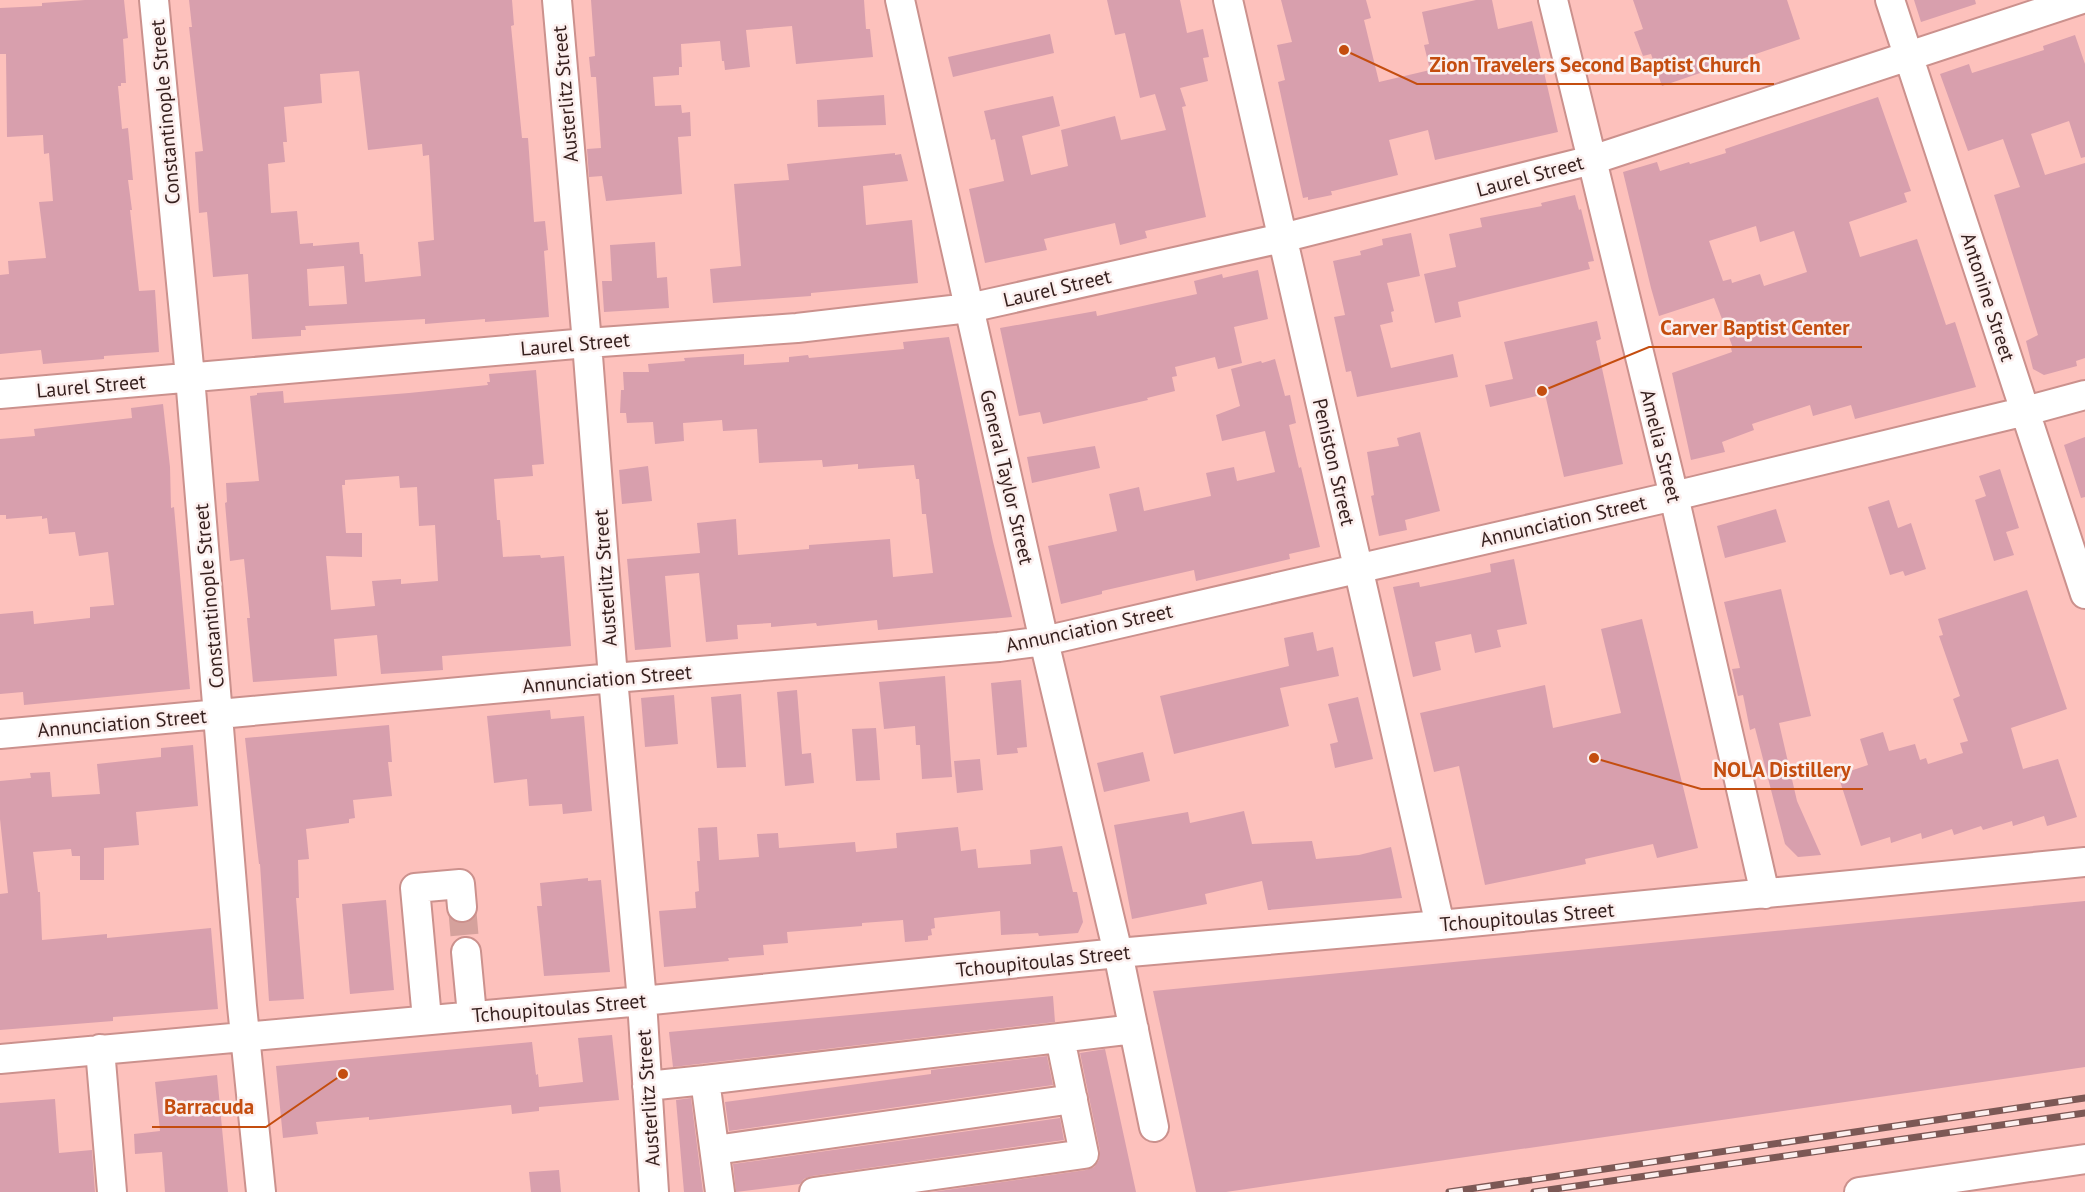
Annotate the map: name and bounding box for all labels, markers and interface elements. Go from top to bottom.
street label: Constantinople Street [144,18,186,206]
street label: Austerlitz Street [546,24,584,163]
callout: Zion Travelers Second Baptist Church [1417,45,1774,84]
text: Zion Travelers Second Baptist Church [1429,51,1761,78]
street label: Laurel Street [1474,149,1587,203]
street label: Antonine Street [1955,229,2021,365]
street label: Laurel Street [1001,263,1114,313]
callout: Carver Baptist Center [1649,308,1862,347]
text: Carver Baptist Center [1660,314,1850,341]
street label: Laurel Street [519,326,631,362]
street label: Laurel Street [35,368,147,404]
street label: General Taylor Street [974,387,1040,567]
street label: Amelia Street [1634,387,1688,505]
street label: Peniston Street [1307,396,1361,528]
street label: Annunciation Street [1477,489,1649,553]
street label: Constantinople Street [188,502,230,690]
street label: Austerlitz Street [587,508,623,647]
street label: Annunciation Street [1003,598,1175,658]
street label: Annunciation Street [521,659,693,699]
street label: Annunciation Street [36,703,208,743]
callout: NOLA Distillery [1701,750,1863,789]
text: NOLA Distillery [1713,756,1852,783]
street label: Tchoupitoulas Street [1439,896,1615,938]
street label: Tchoupitoulas Street [955,939,1132,983]
street label: Tchoupitoulas Street [471,987,647,1029]
street label: Austerlitz Street [630,1028,666,1167]
callout: Barracuda [152,1088,266,1127]
text: Barracuda [164,1093,254,1120]

